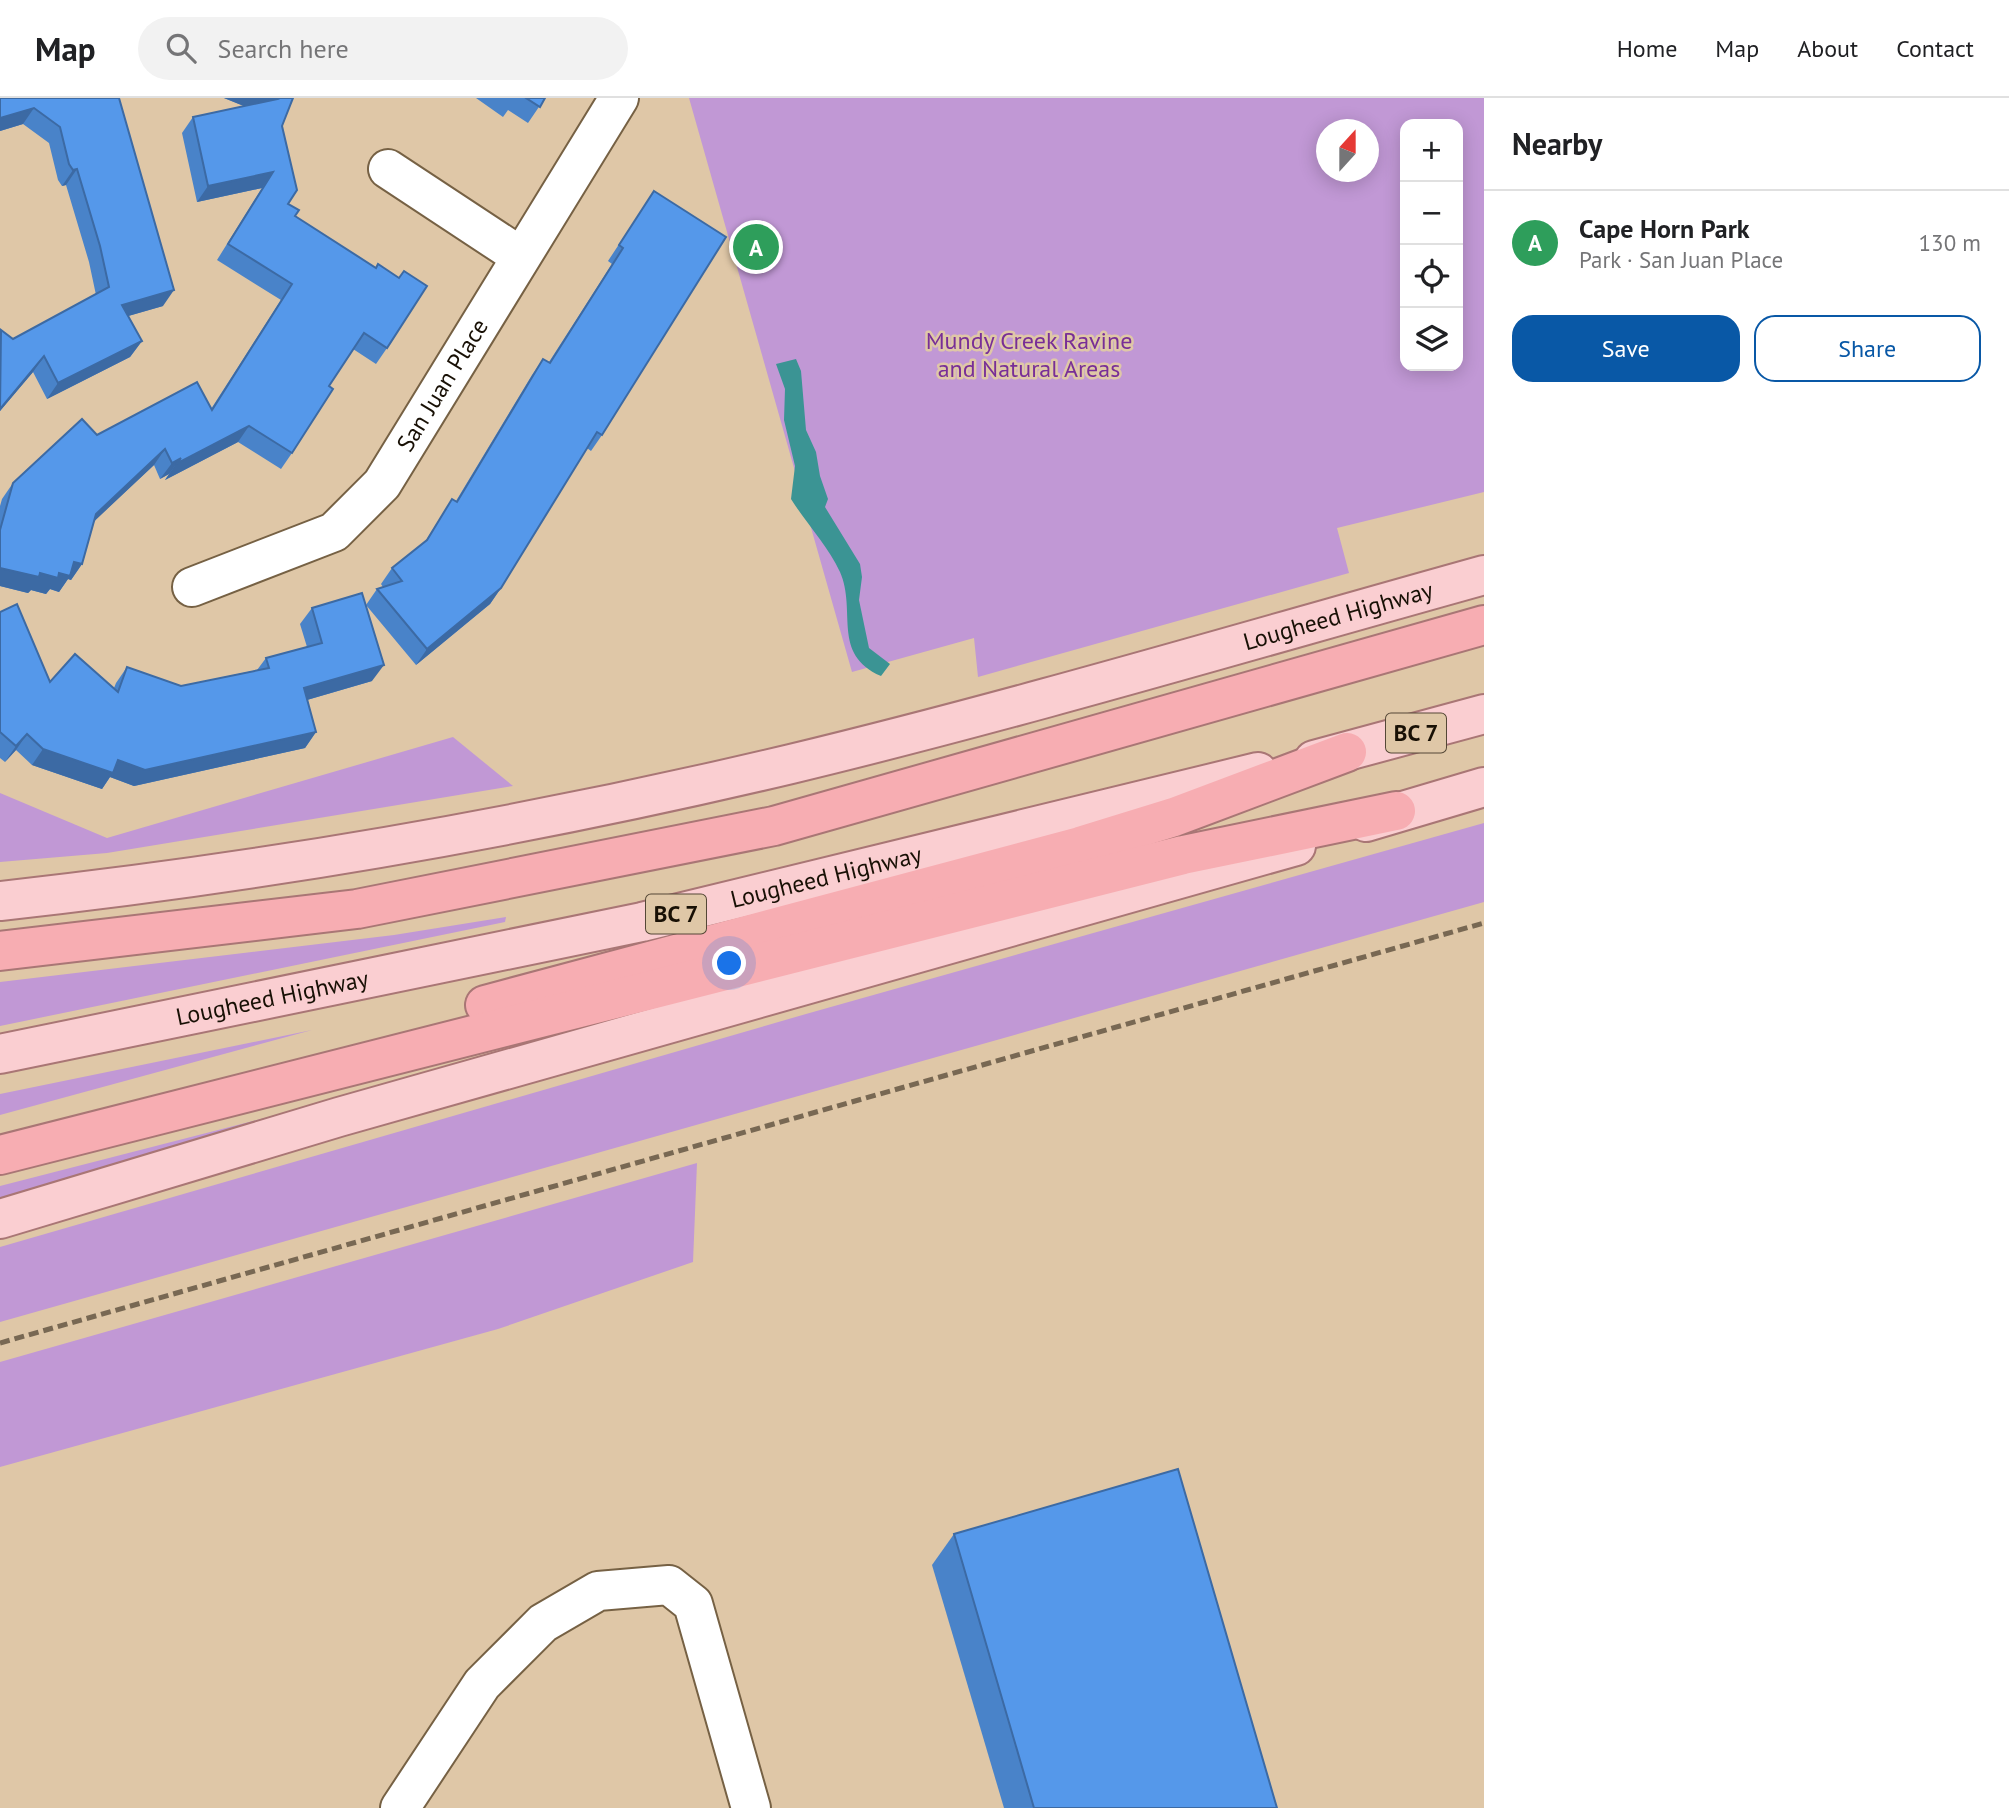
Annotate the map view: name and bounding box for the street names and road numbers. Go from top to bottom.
street label: San Juan Place [390,313,495,457]
street label: Lougheed Highway [1240,574,1436,657]
road number: BC 7 [1386,713,1446,752]
street label: Lougheed Highway [727,838,925,915]
road number: BC 7 [646,894,706,934]
street label: Lougheed Highway [173,963,371,1032]

